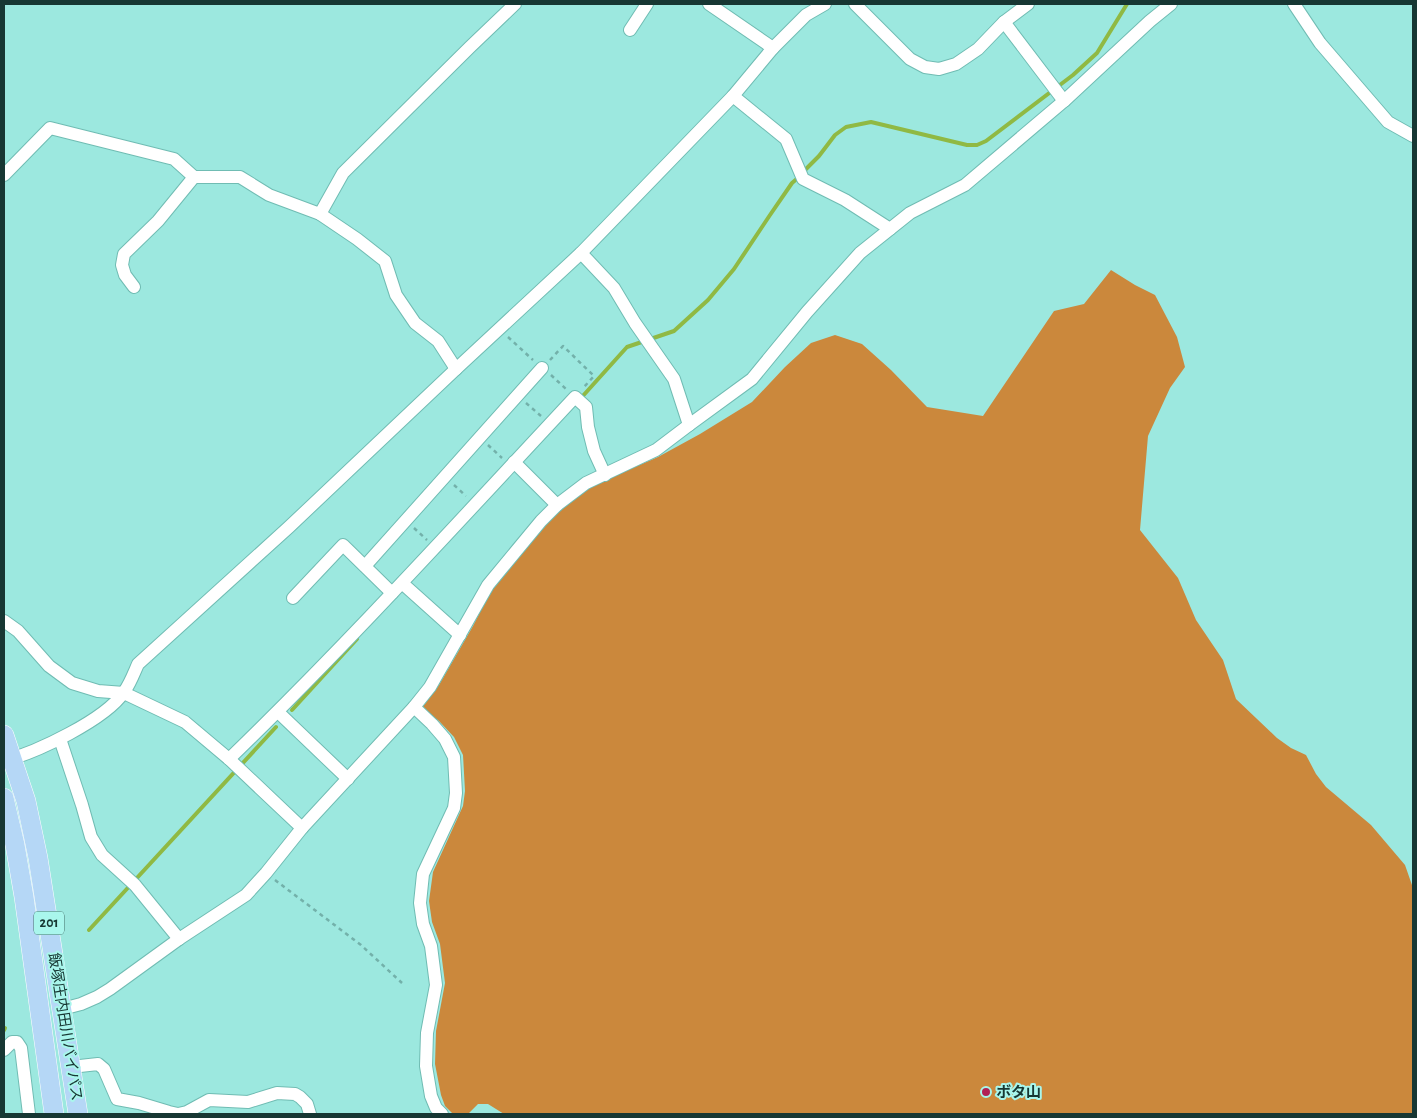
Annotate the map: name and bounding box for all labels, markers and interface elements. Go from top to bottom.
road number: 201 [34,911,64,934]
street label: 飯塚庄内田川バイパス [46,952,85,1102]
place label: ボタ山 [996,1084,1041,1100]
marker: ボタ山 [980,1086,992,1098]

